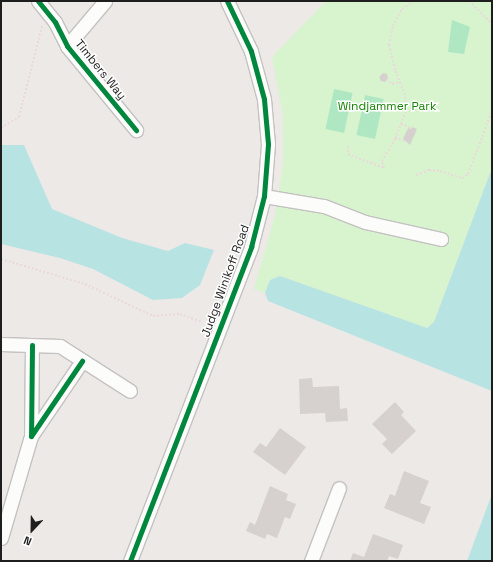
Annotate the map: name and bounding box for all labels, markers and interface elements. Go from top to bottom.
street label: Timbers Way [71,37,129,103]
park label: Windjammer Park [338,100,436,114]
street label: Judge Winikoff Road [199,223,253,339]
north arrow [12,510,52,550]
text: N [21,533,34,549]

